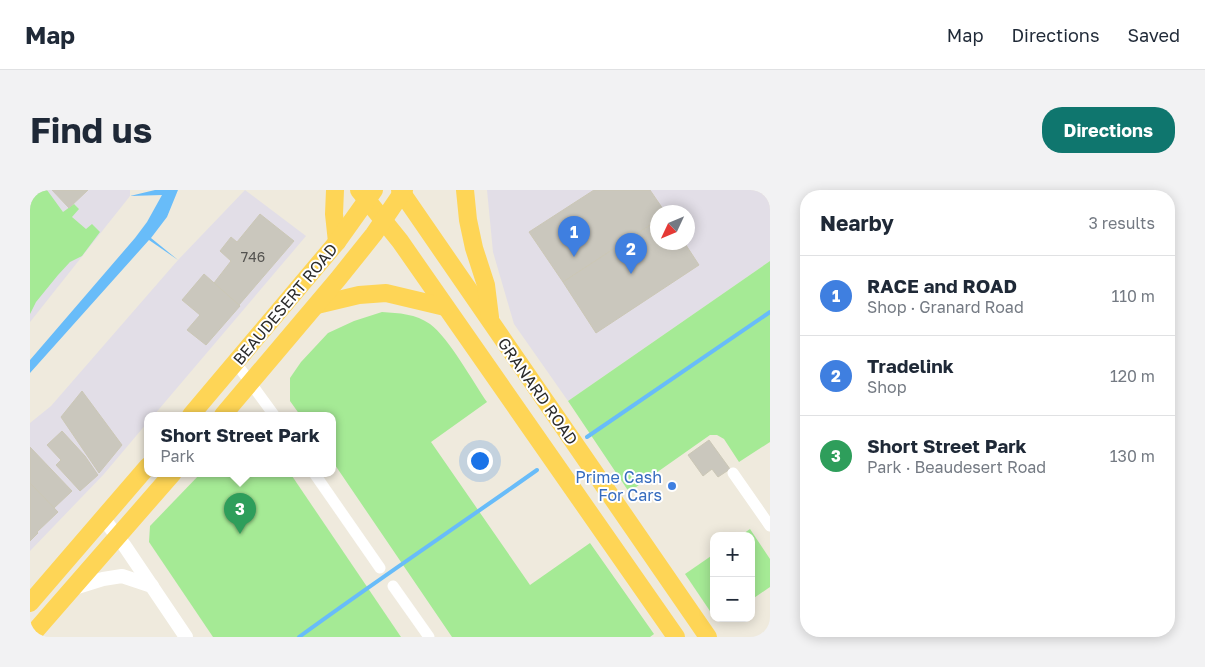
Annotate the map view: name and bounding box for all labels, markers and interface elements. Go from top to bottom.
text: Map [25,20,75,49]
text: Map [947,24,983,46]
text: Directions [1011,24,1099,46]
text: Saved [1127,24,1180,46]
button: Directions [1042,107,1175,153]
text: Find us [30,109,152,151]
north arrow [650,205,695,250]
text: Nearby [820,210,894,236]
text: 3 results [1088,213,1155,233]
pin: 1 [558,216,590,257]
pin: 2 [615,233,647,274]
street label: BEAUDESERT ROAD [228,239,342,369]
house number: 746 [241,248,265,265]
text: RACE and ROAD [867,274,1017,297]
text: 1 [832,286,840,306]
text: 110 m [1111,286,1155,306]
text: Shop · Granard Road [867,297,1024,317]
street label: GRANARD ROAD [494,334,582,448]
text: Tradelink [867,354,954,377]
text: 2 [831,366,841,386]
text: 120 m [1110,366,1155,386]
text: Shop [867,377,907,397]
popup [144,412,336,477]
text: Short Street Park [160,423,320,446]
text: Short Street Park [867,434,1027,457]
text: Park [160,446,195,466]
text: 3 [831,446,841,466]
text: 130 m [1110,446,1155,466]
your location [467,448,493,474]
text: Park · Beaudesert Road [867,457,1046,477]
place label: Prime Cash For Cars [575,467,662,505]
marker: Prime Cash For Cars [666,480,678,492]
pin: 3 [224,493,256,534]
map controls [710,532,755,622]
button: + [710,532,755,577]
button: − [710,577,755,622]

